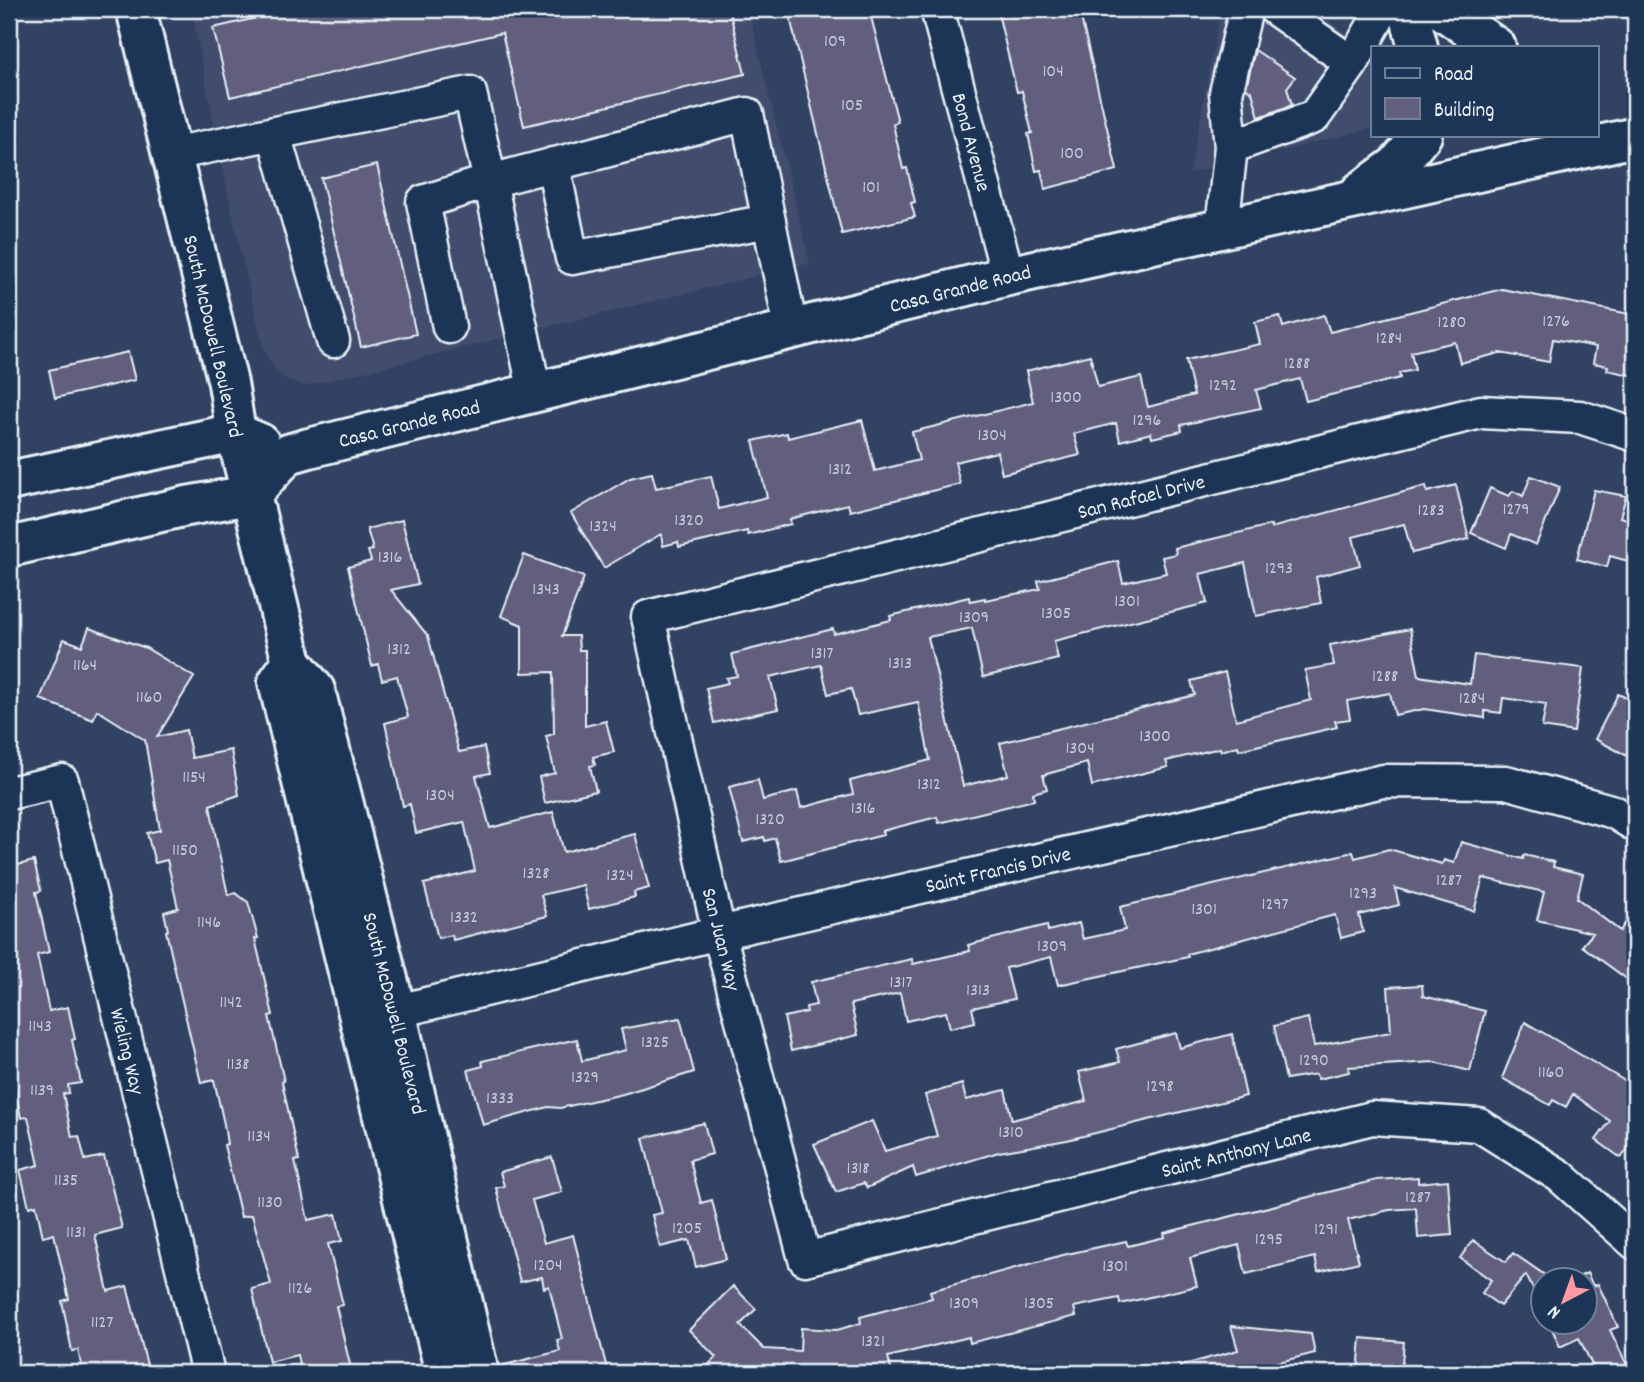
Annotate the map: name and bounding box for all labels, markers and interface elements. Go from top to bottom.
house number: 109 [824,30,846,55]
legend [1371,46,1598,136]
house number: 104 [1042,60,1064,85]
text: Road [1434,61,1473,91]
street label: Bond Avenue [942,90,997,195]
house number: 105 [841,94,863,119]
text: Building [1434,97,1494,127]
house number: 100 [1060,142,1084,167]
house number: 101 [862,176,880,201]
street label: South McDowell Boulevard [173,232,249,441]
street label: Casa Grande Road [887,259,1035,323]
house number: 1276 [1542,310,1570,335]
house number: 1280 [1438,311,1466,336]
house number: 1284 [1376,327,1402,352]
house number: 1288 [1284,352,1310,377]
house number: 1292 [1209,374,1237,399]
house number: 1300 [1050,386,1082,411]
street label: Casa Grande Road [336,394,484,458]
house number: 1296 [1133,409,1161,434]
house number: 1304 [977,424,1007,449]
house number: 1312 [828,458,852,483]
street label: San Rafael Drive [1075,469,1209,529]
house number: 1279 [1503,498,1529,523]
house number: 1283 [1417,499,1445,524]
house number: 1320 [674,509,704,534]
house number: 1324 [589,515,617,540]
house number: 1316 [378,546,402,571]
house number: 1293 [1265,557,1293,582]
house number: 1343 [532,578,560,603]
house number: 1301 [1114,590,1140,615]
house number: 1305 [1041,602,1071,627]
house number: 1309 [959,606,989,631]
house number: 1312 [387,638,411,663]
house number: 1317 [811,642,833,667]
house number: 1313 [888,652,912,677]
house number: 1164 [73,654,97,679]
house number: 1288 [1372,665,1398,690]
house number: 1160 [136,686,162,711]
house number: 1284 [1459,687,1485,712]
house number: 1300 [1139,725,1171,750]
house number: 1304 [1065,737,1095,762]
house number: 1154 [182,766,206,791]
house number: 1312 [917,773,941,798]
house number: 1304 [425,784,455,809]
house number: 1316 [851,797,875,822]
house number: 1320 [755,808,785,833]
house number: 1150 [172,839,198,864]
street label: Saint Francis Drive [923,841,1074,903]
house number: 1328 [522,862,550,887]
house number: 1324 [606,864,634,889]
house number: 1287 [1436,869,1462,894]
house number: 1293 [1349,882,1377,907]
street label: San Juan Way [692,885,746,995]
house number: 1297 [1262,893,1289,918]
house number: 1301 [1191,898,1217,923]
house number: 1332 [450,906,478,931]
street label: South McDowell Boulevard [352,910,432,1118]
house number: 1146 [197,911,221,936]
house number: 1309 [1037,935,1067,960]
house number: 1317 [890,971,912,996]
house number: 1313 [966,979,990,1004]
house number: 1142 [219,991,243,1016]
street label: Wieling Way [100,1005,150,1099]
house number: 1143 [28,1015,52,1040]
house number: 1325 [641,1031,669,1056]
house number: 1290 [1299,1049,1329,1074]
house number: 1138 [226,1053,250,1078]
house number: 1160 [1538,1061,1564,1086]
house number: 1329 [571,1066,599,1091]
house number: 1298 [1146,1075,1174,1100]
house number: 1139 [30,1079,54,1104]
house number: 1333 [486,1087,514,1112]
house number: 1310 [998,1121,1024,1146]
street label: Saint Anthony Lane [1159,1122,1315,1188]
house number: 1134 [247,1125,271,1150]
house number: 1318 [846,1157,870,1182]
house number: 1135 [54,1169,78,1194]
house number: 1287 [1405,1186,1431,1211]
house number: 1130 [257,1191,283,1216]
house number: 1205 [672,1217,702,1242]
house number: 1291 [1314,1218,1338,1243]
house number: 1131 [66,1221,86,1246]
house number: 1295 [1255,1228,1283,1253]
house number: 1204 [533,1254,563,1279]
house number: 1301 [1102,1255,1128,1280]
north arrow [1528,1266,1598,1336]
house number: 1126 [288,1277,312,1302]
house number: 1309 [949,1292,979,1317]
house number: 1305 [1024,1292,1054,1317]
text: N [1543,1298,1568,1324]
house number: 1127 [91,1311,113,1336]
house number: 1321 [861,1330,885,1355]

